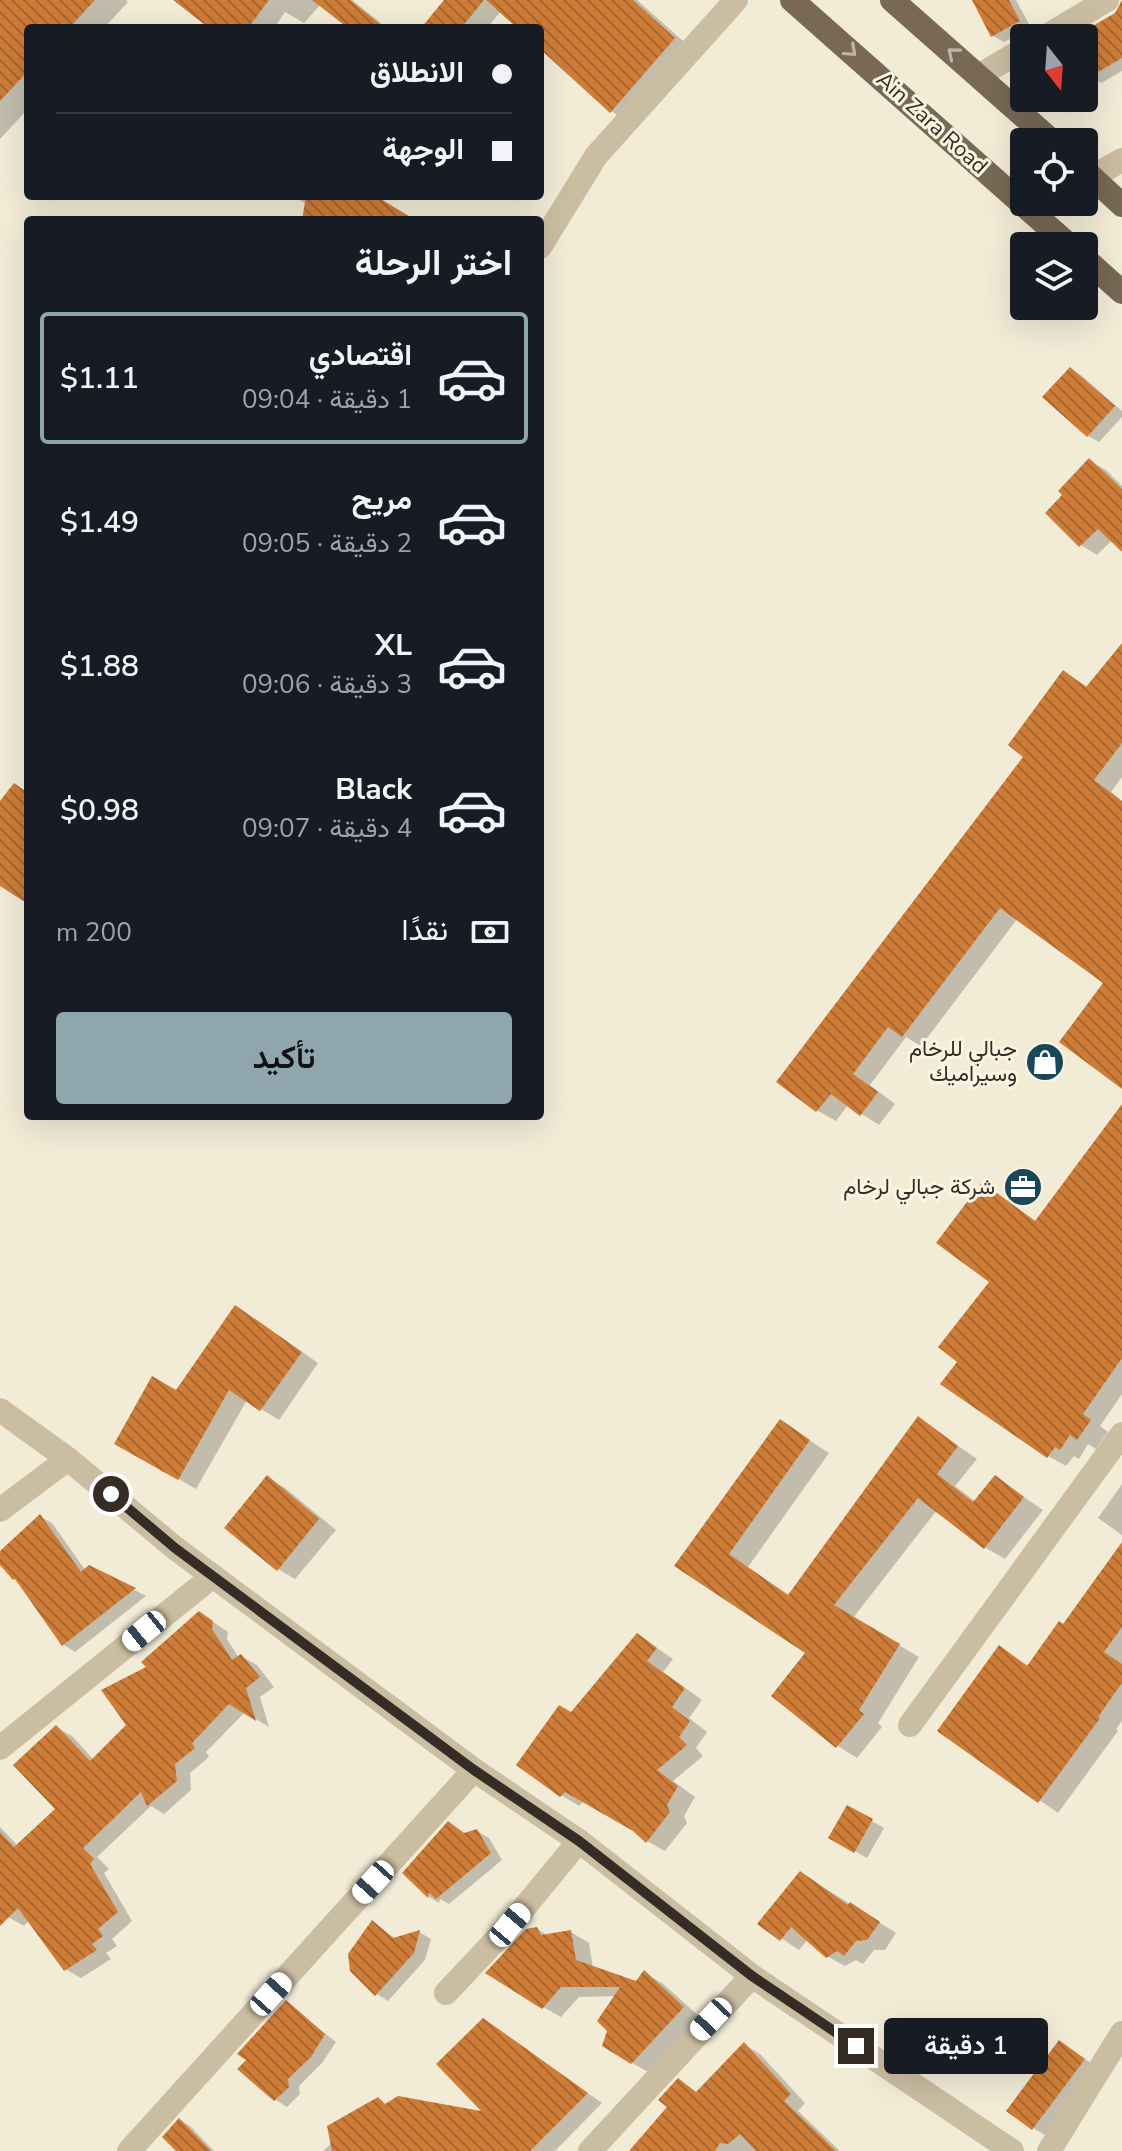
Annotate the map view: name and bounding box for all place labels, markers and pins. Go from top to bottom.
place label: جبالي للرخام وسيراميك [909,1034,1017,1089]
shop icon: جبالي للرخام وسيراميك [1024,1041,1066,1083]
office icon: شركة جبالي لرخام [1002,1166,1044,1208]
place label: شركة جبالي لرخام [843,1172,995,1205]

